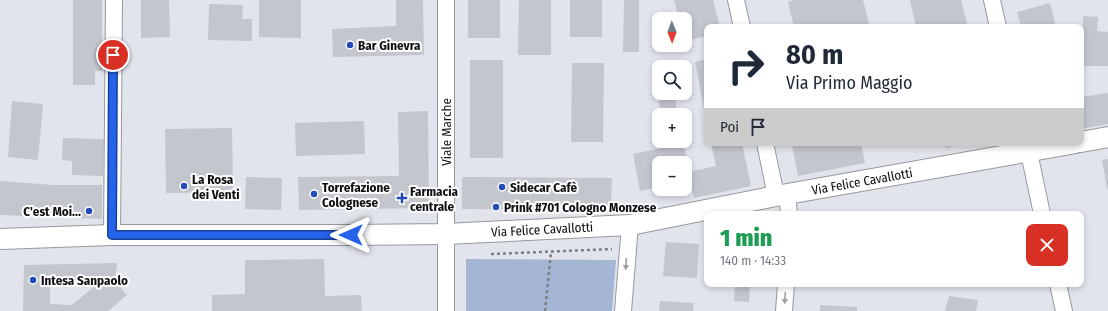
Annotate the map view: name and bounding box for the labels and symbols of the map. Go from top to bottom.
north arrow [652,12,692,52]
pin [96,38,130,72]
place label: Bar Ginevra [358,38,421,53]
marker: Bar Ginevra [345,40,355,50]
street label: Viale Marche [439,98,454,166]
street label: Via Felice Cavallotti [810,165,914,198]
place label: La Rosa dei Venti [192,172,240,202]
place label: Torrefazione Colognese [322,180,390,210]
place label: Sidecar Cafè [510,180,578,195]
marker: La Rosa dei Venti [179,181,189,191]
marker: Sidecar Cafè [497,182,507,192]
place label: Farmacia centrale [410,184,459,214]
marker: Torrefazione Colognese [309,189,319,199]
marker: Farmacia centrale [397,193,407,203]
place label: Prink #701 Cologno Monzese [504,200,657,215]
marker: Prink #701 Cologno Monzese [491,202,501,212]
place label: C'est Moi... [23,204,81,219]
marker: C'est Moi... [84,206,94,216]
position arrow [330,214,372,256]
street label: Via Felice Cavallotti [491,219,594,240]
one-way arrow [623,258,630,270]
place label: Intesa Sanpaolo [41,273,128,288]
marker: Intesa Sanpaolo [28,275,38,285]
one-way arrow [781,291,788,304]

